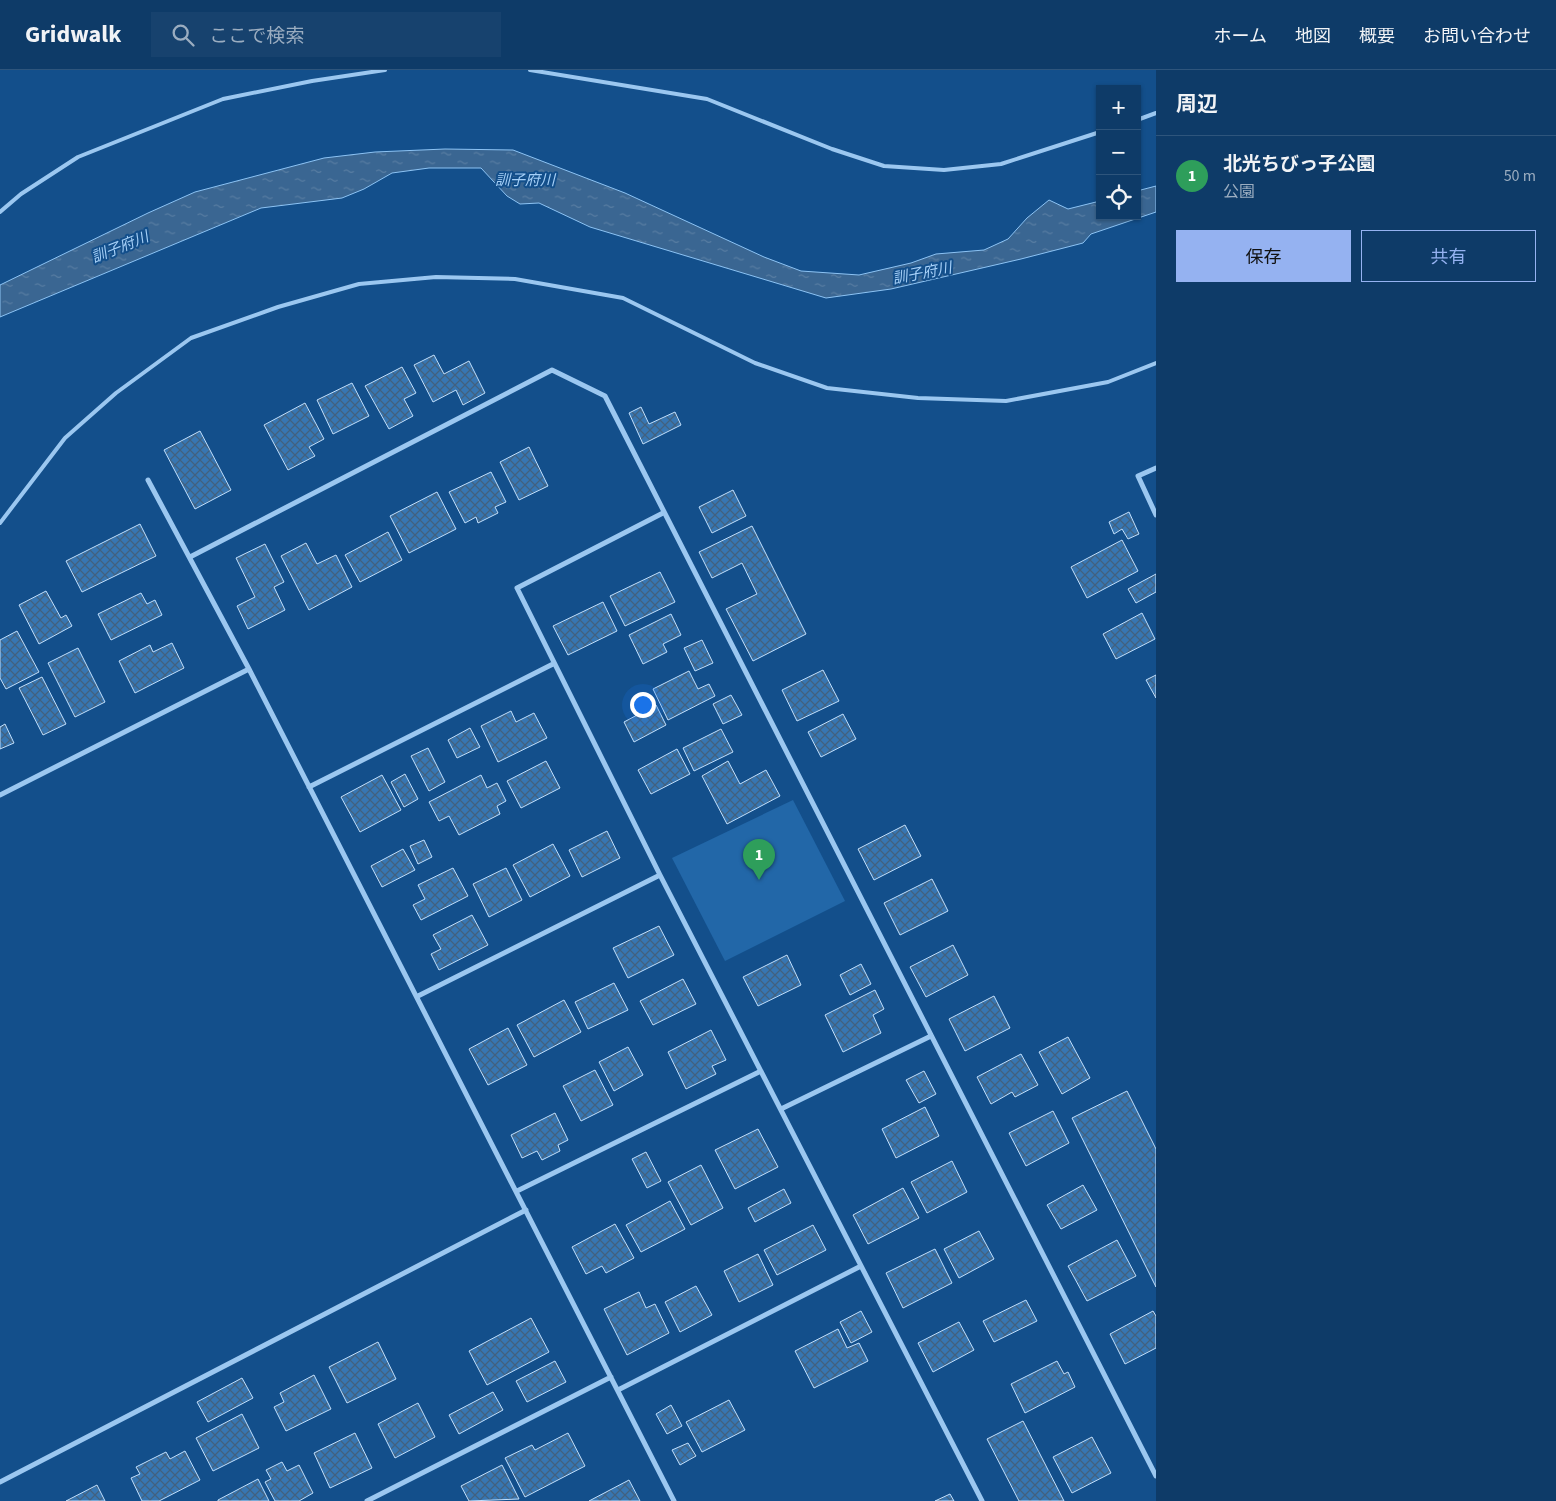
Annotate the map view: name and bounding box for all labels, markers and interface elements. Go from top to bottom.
search box [151,12,501,57]
text: Gridwalk [25,17,121,52]
icon: search [169,21,197,49]
text: ここで検索 [209,23,304,50]
text: ホーム [1214,24,1267,49]
text: 地図 [1295,24,1331,49]
text: 概要 [1359,24,1395,49]
text: お問い合わせ [1423,24,1531,49]
map controls [1096,85,1141,220]
button: + [1096,85,1141,130]
text: 周辺 [1176,89,1218,119]
button: − [1096,130,1141,175]
text: 北光ちびっ子公園 [1223,151,1375,178]
text: 1 [1188,165,1196,187]
text: 50 m [1504,165,1536,187]
water label: 訓子府川 [495,170,557,191]
button: locate [1096,175,1141,220]
text: 公園 [1223,181,1255,203]
water label: 訓子府川 [88,226,154,268]
button: 保存 [1176,230,1351,282]
button: 共有 [1361,230,1536,282]
water label: 訓子府川 [891,257,956,290]
your location [630,692,656,718]
pin: 1 [743,839,775,880]

